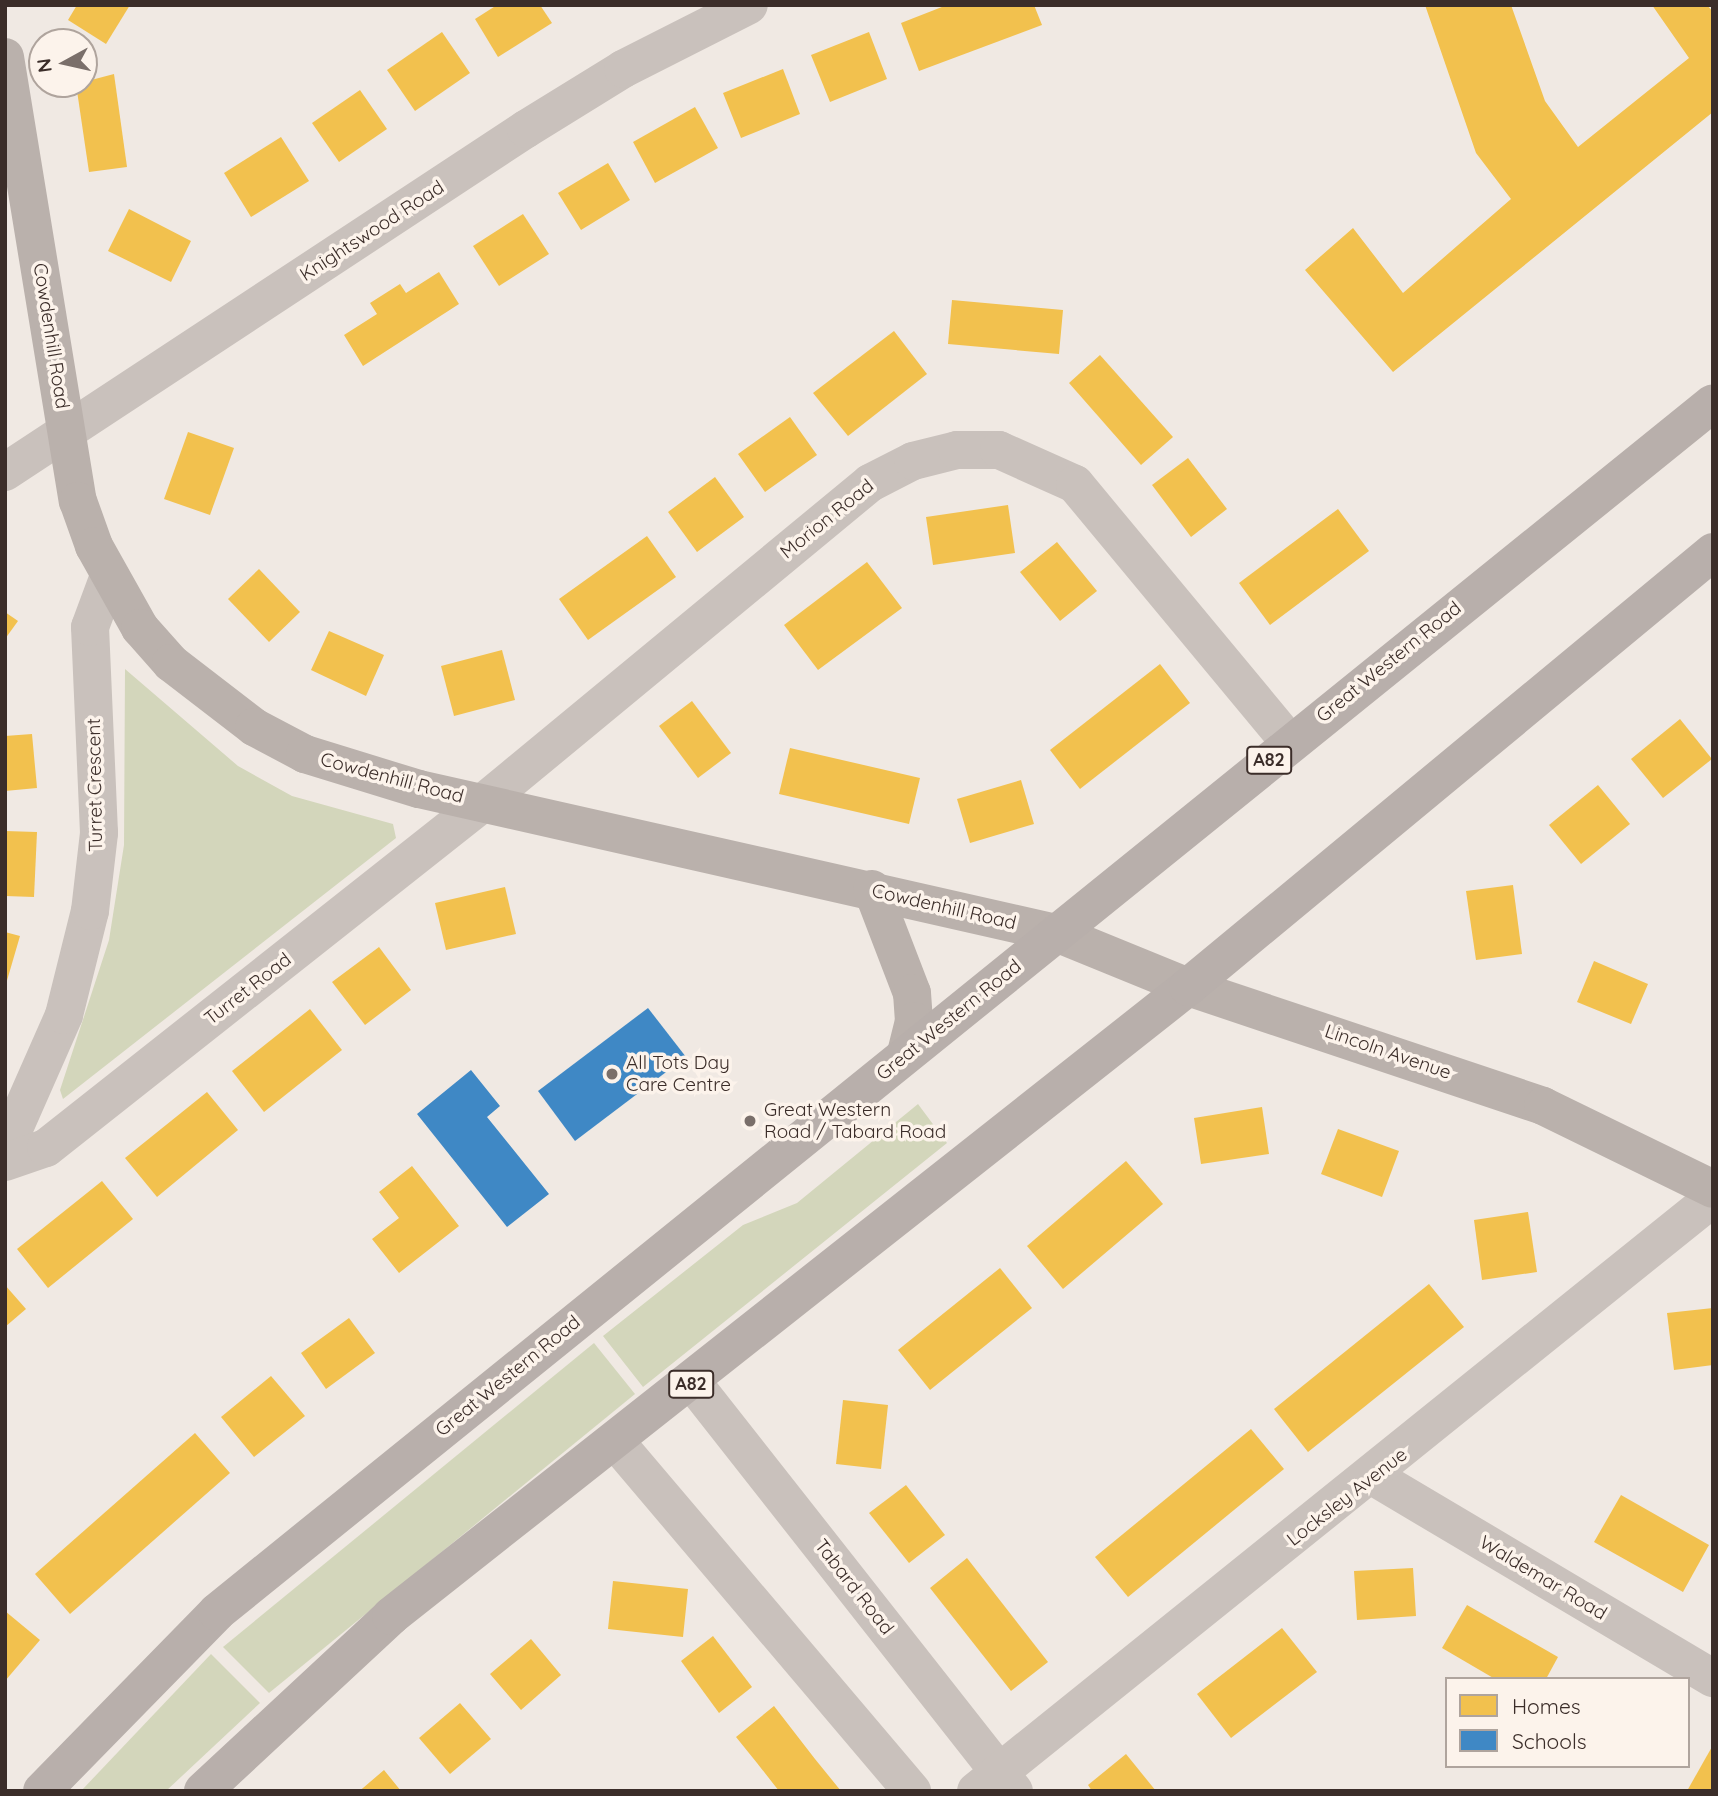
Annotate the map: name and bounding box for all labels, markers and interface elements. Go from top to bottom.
north arrow [28,28,98,98]
text: N [31,57,57,74]
street label: Knightswood Road [296,176,448,286]
street label: Cowdenhill Road [28,261,74,411]
street label: Morion Road [776,474,878,564]
street label: Great Western Road [1312,597,1466,727]
street label: Turret Crescent [82,718,108,852]
road number: A82 [1244,746,1294,774]
street label: Cowdenhill Road [318,748,466,808]
street label: Cowdenhill Road [870,879,1018,935]
street label: Turret Road [200,948,296,1030]
street label: Great Western Road [872,955,1026,1085]
street label: Lincoln Avenue [1322,1020,1454,1084]
place label: All Tots Day Care Centre [626,1052,731,1096]
marker: All Tots Day Care Centre [604,1066,620,1082]
place label: Great Western Road / Tabard Road [764,1099,946,1143]
marker: Great Western Road / Tabard Road [742,1113,758,1129]
street label: Great Western Road [431,1311,585,1441]
road number: A82 [666,1370,716,1399]
street label: Locksley Avenue [1282,1443,1412,1551]
street label: Waldemar Road [1475,1531,1611,1625]
street label: Tabard Road [810,1535,898,1639]
legend [1445,1677,1690,1768]
text: Homes [1512,1693,1581,1719]
text: Schools [1512,1728,1587,1754]

